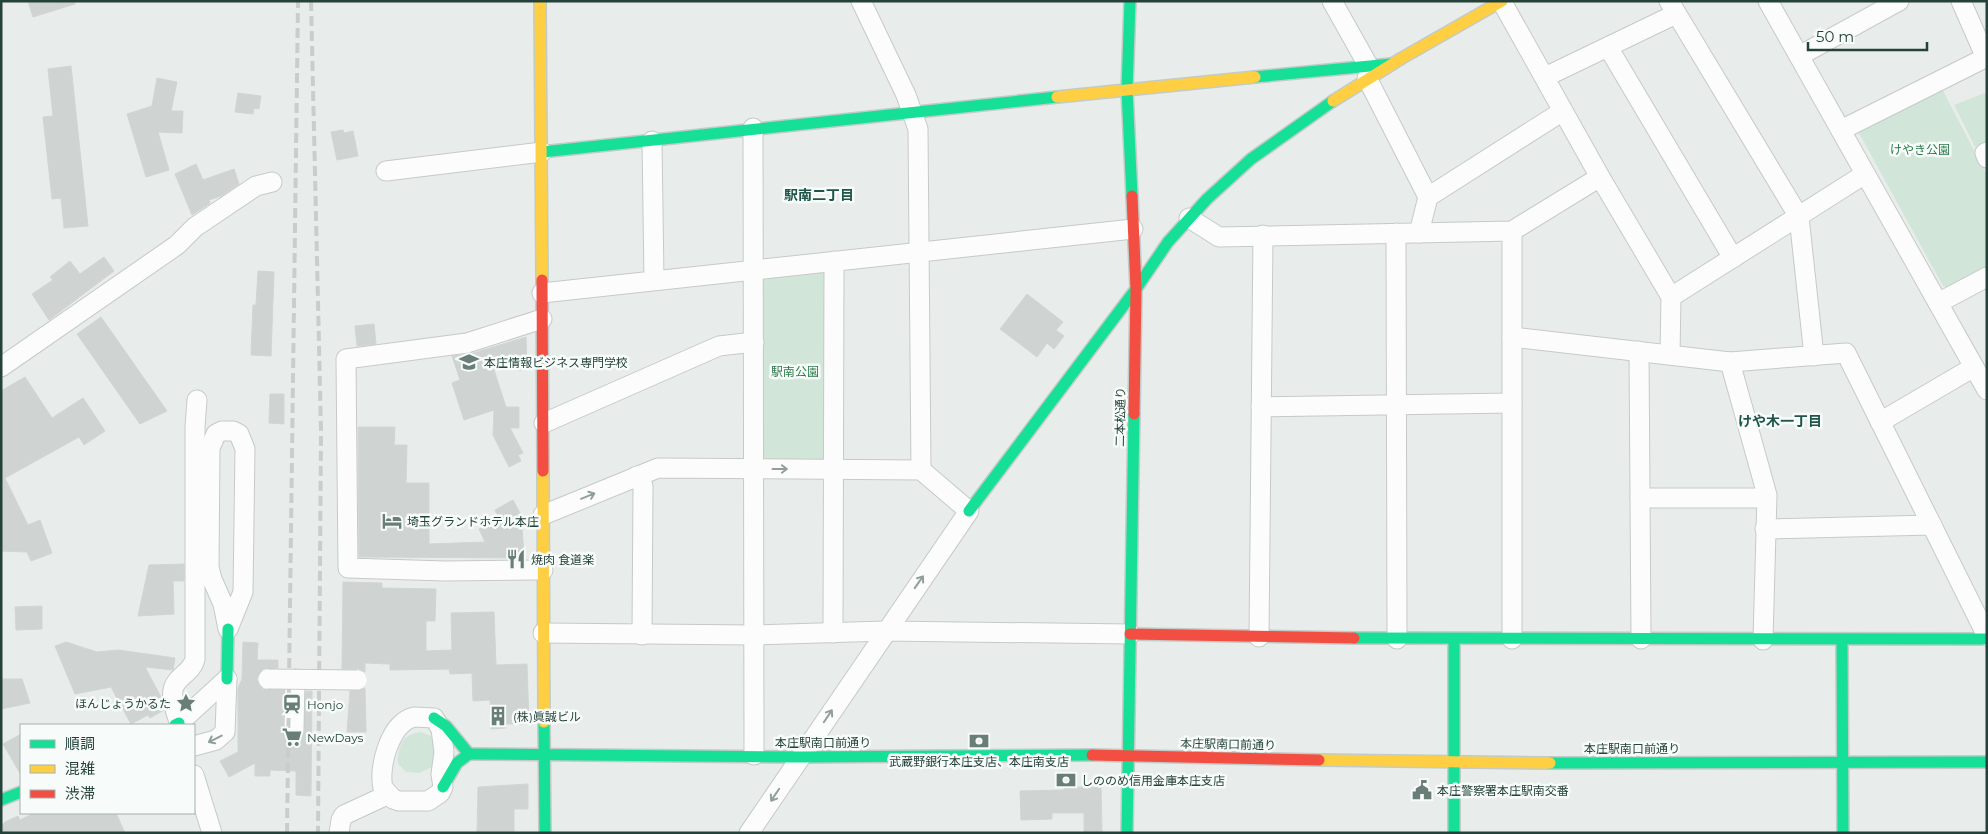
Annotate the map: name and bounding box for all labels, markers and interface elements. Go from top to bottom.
scale bar [1808,20,1927,52]
text: 50 m [1816,27,1854,46]
park label: けやき公園 [1890,142,1950,157]
district label: 駅南二丁目 [784,186,854,204]
school or university icon: 本庄情報ビジネス専門学校 [458,351,480,373]
place label: 本庄情報ビジネス専門学校 [484,355,628,370]
park label: 駅南公園 [771,364,819,379]
street label: 二本松通り [1112,387,1128,447]
district label: けや木一丁目 [1738,412,1822,430]
one-way arrow [772,464,788,474]
one-way arrow [580,491,595,501]
hotel icon: 埼玉グランドホテル本庄 [381,510,403,532]
place label: 埼玉グランドホテル本庄 [407,514,539,529]
restaurant icon: 焼肉 食道楽 [505,548,527,570]
place label: 焼肉 食道楽 [531,552,594,567]
one-way arrow [914,576,924,590]
place icon: ほんじょうかるた [175,692,197,714]
station icon: Honjo [281,693,303,715]
place label: ほんじょうかるた [75,696,171,711]
place label: Honjo [307,697,343,712]
building icon: (株)眞誠ビル [487,705,509,727]
place label: (株)眞誠ビル [513,709,581,724]
one-way arrow [823,710,833,724]
legend [20,724,195,814]
supermarket icon: NewDays [281,726,303,748]
place label: NewDays [307,730,364,745]
bank icon: 武蔵野銀行本庄支店、本庄南支店 [968,730,990,752]
text: 順調 [65,734,95,753]
one-way arrow [208,734,223,744]
street label: 本庄駅南口前通り [775,735,871,750]
street label: 本庄駅南口前通り [1180,736,1276,752]
street label: 本庄駅南口前通り [1584,741,1680,756]
place label: 武蔵野銀行本庄支店、本庄南支店 [889,754,1069,769]
text: 混雑 [65,759,95,778]
bank icon: しののめ信用金庫本庄支店 [1055,769,1077,791]
place label: しののめ信用金庫本庄支店 [1081,773,1225,788]
public building icon: 本庄警察署本庄駅南交番 [1411,779,1433,801]
place label: 本庄警察署本庄駅南交番 [1437,783,1569,798]
text: 渋滞 [65,784,95,803]
one-way arrow [770,788,780,802]

